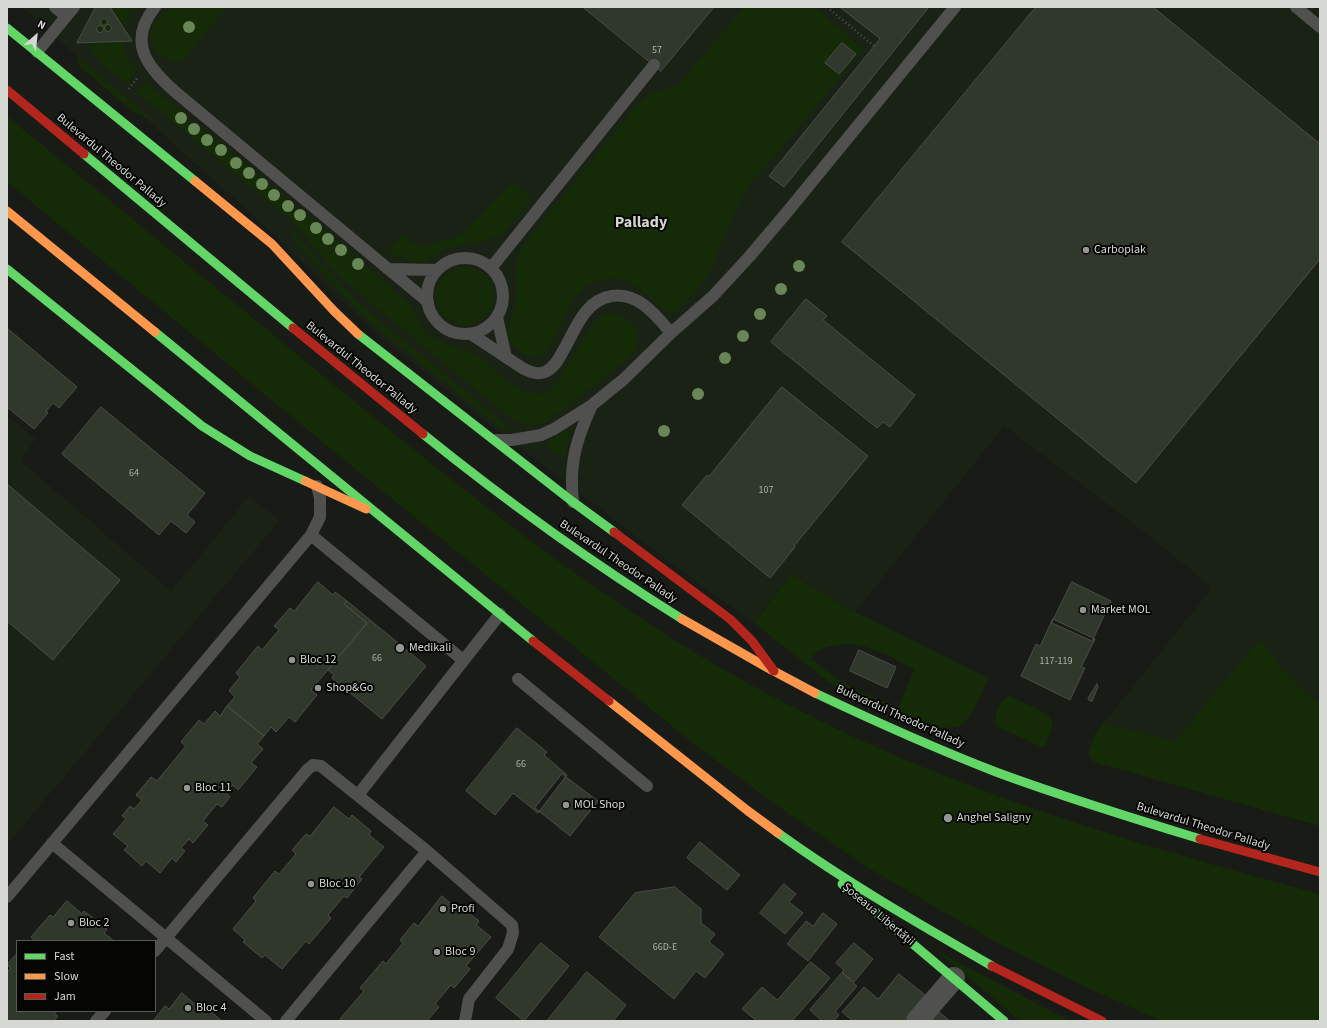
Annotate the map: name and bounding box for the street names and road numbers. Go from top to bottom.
street label: Bulevardul Theodor Pallady [53,111,169,211]
street label: Bulevardul Theodor Pallady [303,319,419,417]
street label: Bulevardul Theodor Pallady [556,517,680,607]
street label: Bulevardul Theodor Pallady [834,682,966,752]
street label: Bulevardul Theodor Pallady [1135,800,1271,854]
street label: Șoseaua Libertății [839,881,917,949]

